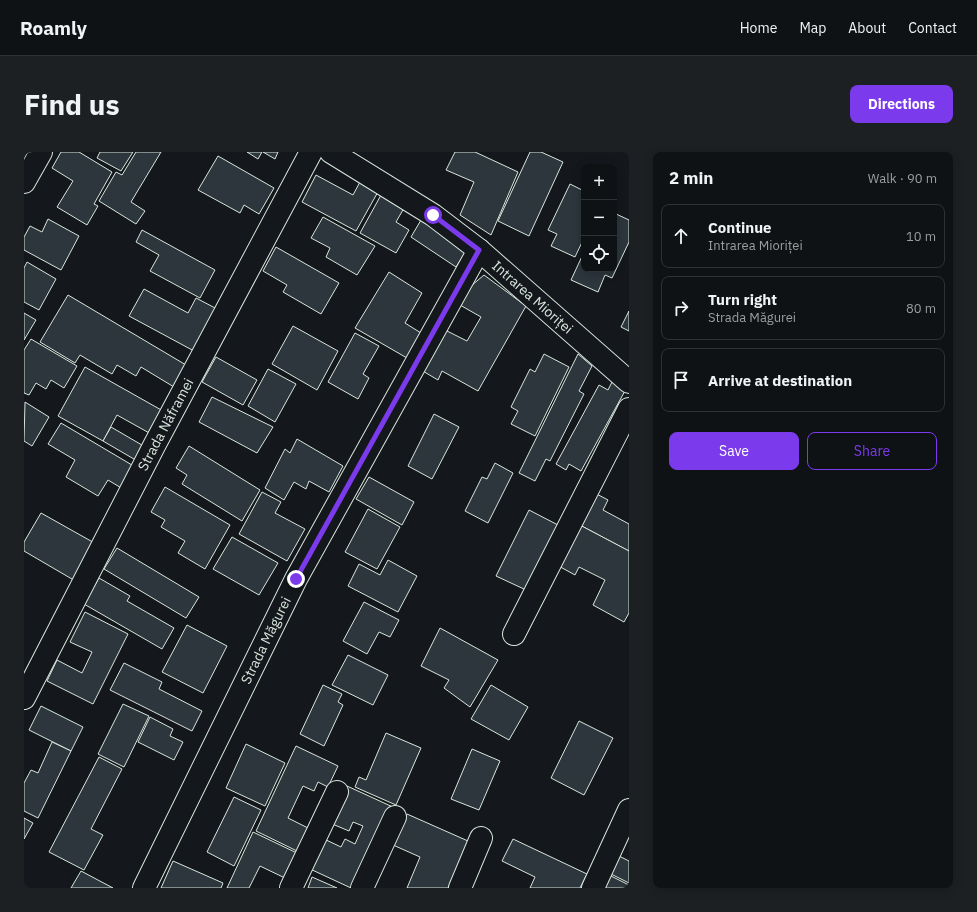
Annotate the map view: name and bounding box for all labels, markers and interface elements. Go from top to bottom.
text: Roamly [20,16,87,40]
text: Home [740,19,777,37]
text: Map [799,19,826,37]
text: About [848,19,886,37]
text: Contact [908,19,957,37]
button: Directions [850,85,953,123]
text: Find us [24,86,120,123]
map controls [581,164,617,272]
button: + [581,164,617,200]
text: 2 min [669,167,713,189]
text: Walk · 90 m [868,170,937,187]
button: − [581,200,617,236]
route start [424,206,442,224]
text: Continue [708,218,772,237]
icon: ahead [670,225,692,247]
text: 10 m [906,228,936,245]
button: locate [581,236,617,272]
text: Intrarea Mioriței [708,237,803,254]
street label: Intrarea Mioriței [488,257,577,338]
text: Turn right [708,290,777,309]
icon: right [670,297,692,319]
text: 80 m [906,300,936,317]
text: Strada Măgurei [708,309,796,326]
icon: arrive [670,369,692,391]
text: Arrive at destination [708,371,852,390]
street label: Strada Năframei [134,375,198,474]
button: Save [669,432,799,470]
button: Share [807,432,937,470]
route end [287,570,305,588]
street label: Strada Măgurei [237,594,295,687]

